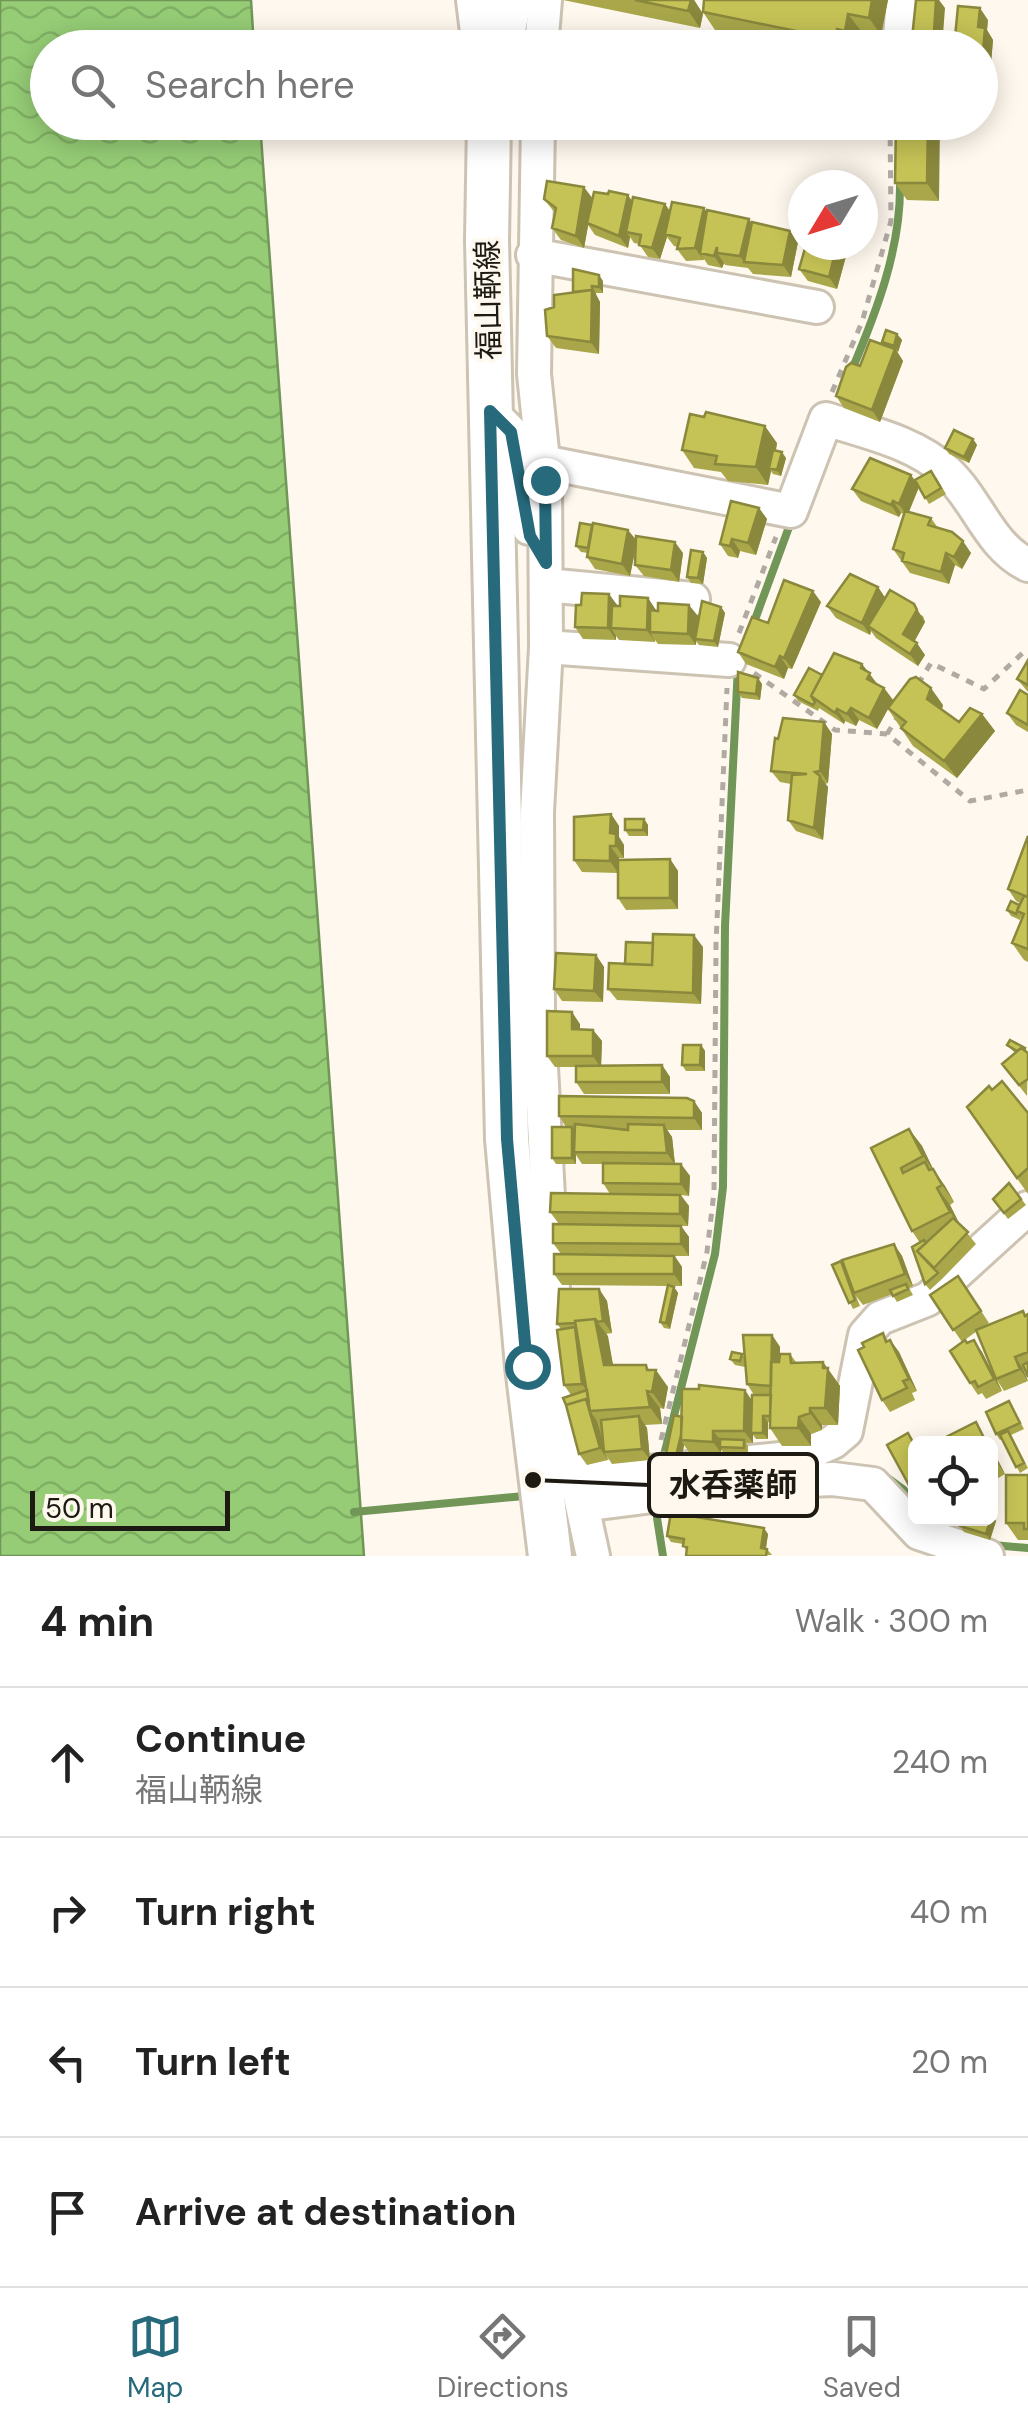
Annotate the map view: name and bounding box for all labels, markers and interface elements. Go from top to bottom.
search box [30,30,998,140]
icon: search [65,58,120,113]
text: Search here [145,60,355,110]
north arrow [788,170,878,260]
street label: 福山鞆線 [467,240,509,360]
route end [523,458,569,504]
route start [505,1344,551,1390]
map controls [908,1436,998,1526]
button: locate [908,1436,998,1526]
callout: 水呑薬師 [649,1454,817,1516]
text: 水呑薬師 [669,1464,797,1506]
scale bar [30,1486,230,1530]
text: 50 m [45,1490,114,1527]
text: 4 min [40,1594,154,1649]
text: Walk · 300 m [795,1600,988,1642]
text: Continue [135,1714,306,1764]
icon: ahead [40,1735,95,1790]
text: 240 m [892,1741,988,1783]
text: 福山鞆線 [135,1769,263,1811]
icon: right [40,1885,95,1940]
text: Turn right [135,1887,316,1937]
text: 40 m [910,1891,988,1933]
icon: left [40,2035,95,2090]
text: Turn left [135,2037,291,2087]
text: 20 m [911,2041,988,2083]
icon: arrive [40,2185,95,2240]
text: Arrive at destination [135,2187,517,2237]
tab: Map [127,2309,183,2406]
tab: Directions [437,2309,569,2406]
tab: Saved [823,2309,901,2406]

